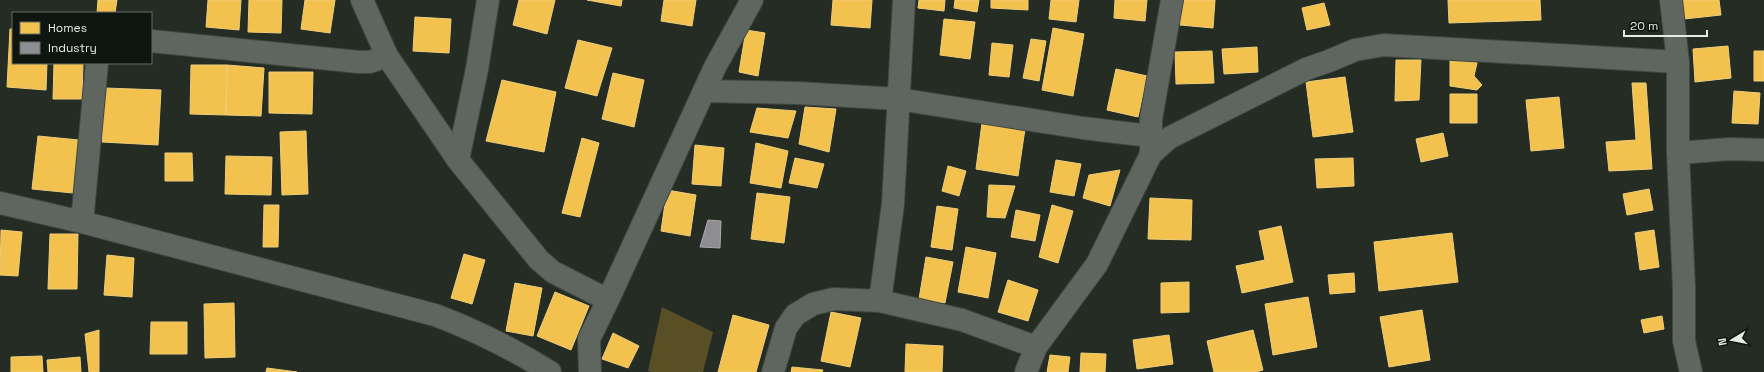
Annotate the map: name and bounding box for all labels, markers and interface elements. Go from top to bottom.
legend [12,12,152,64]
scale bar [1624,12,1707,38]
text: 20 m [1630,18,1658,34]
text: Homes [48,20,87,36]
text: Industry [48,40,97,56]
north arrow [1712,320,1752,360]
text: N [1715,337,1730,347]

